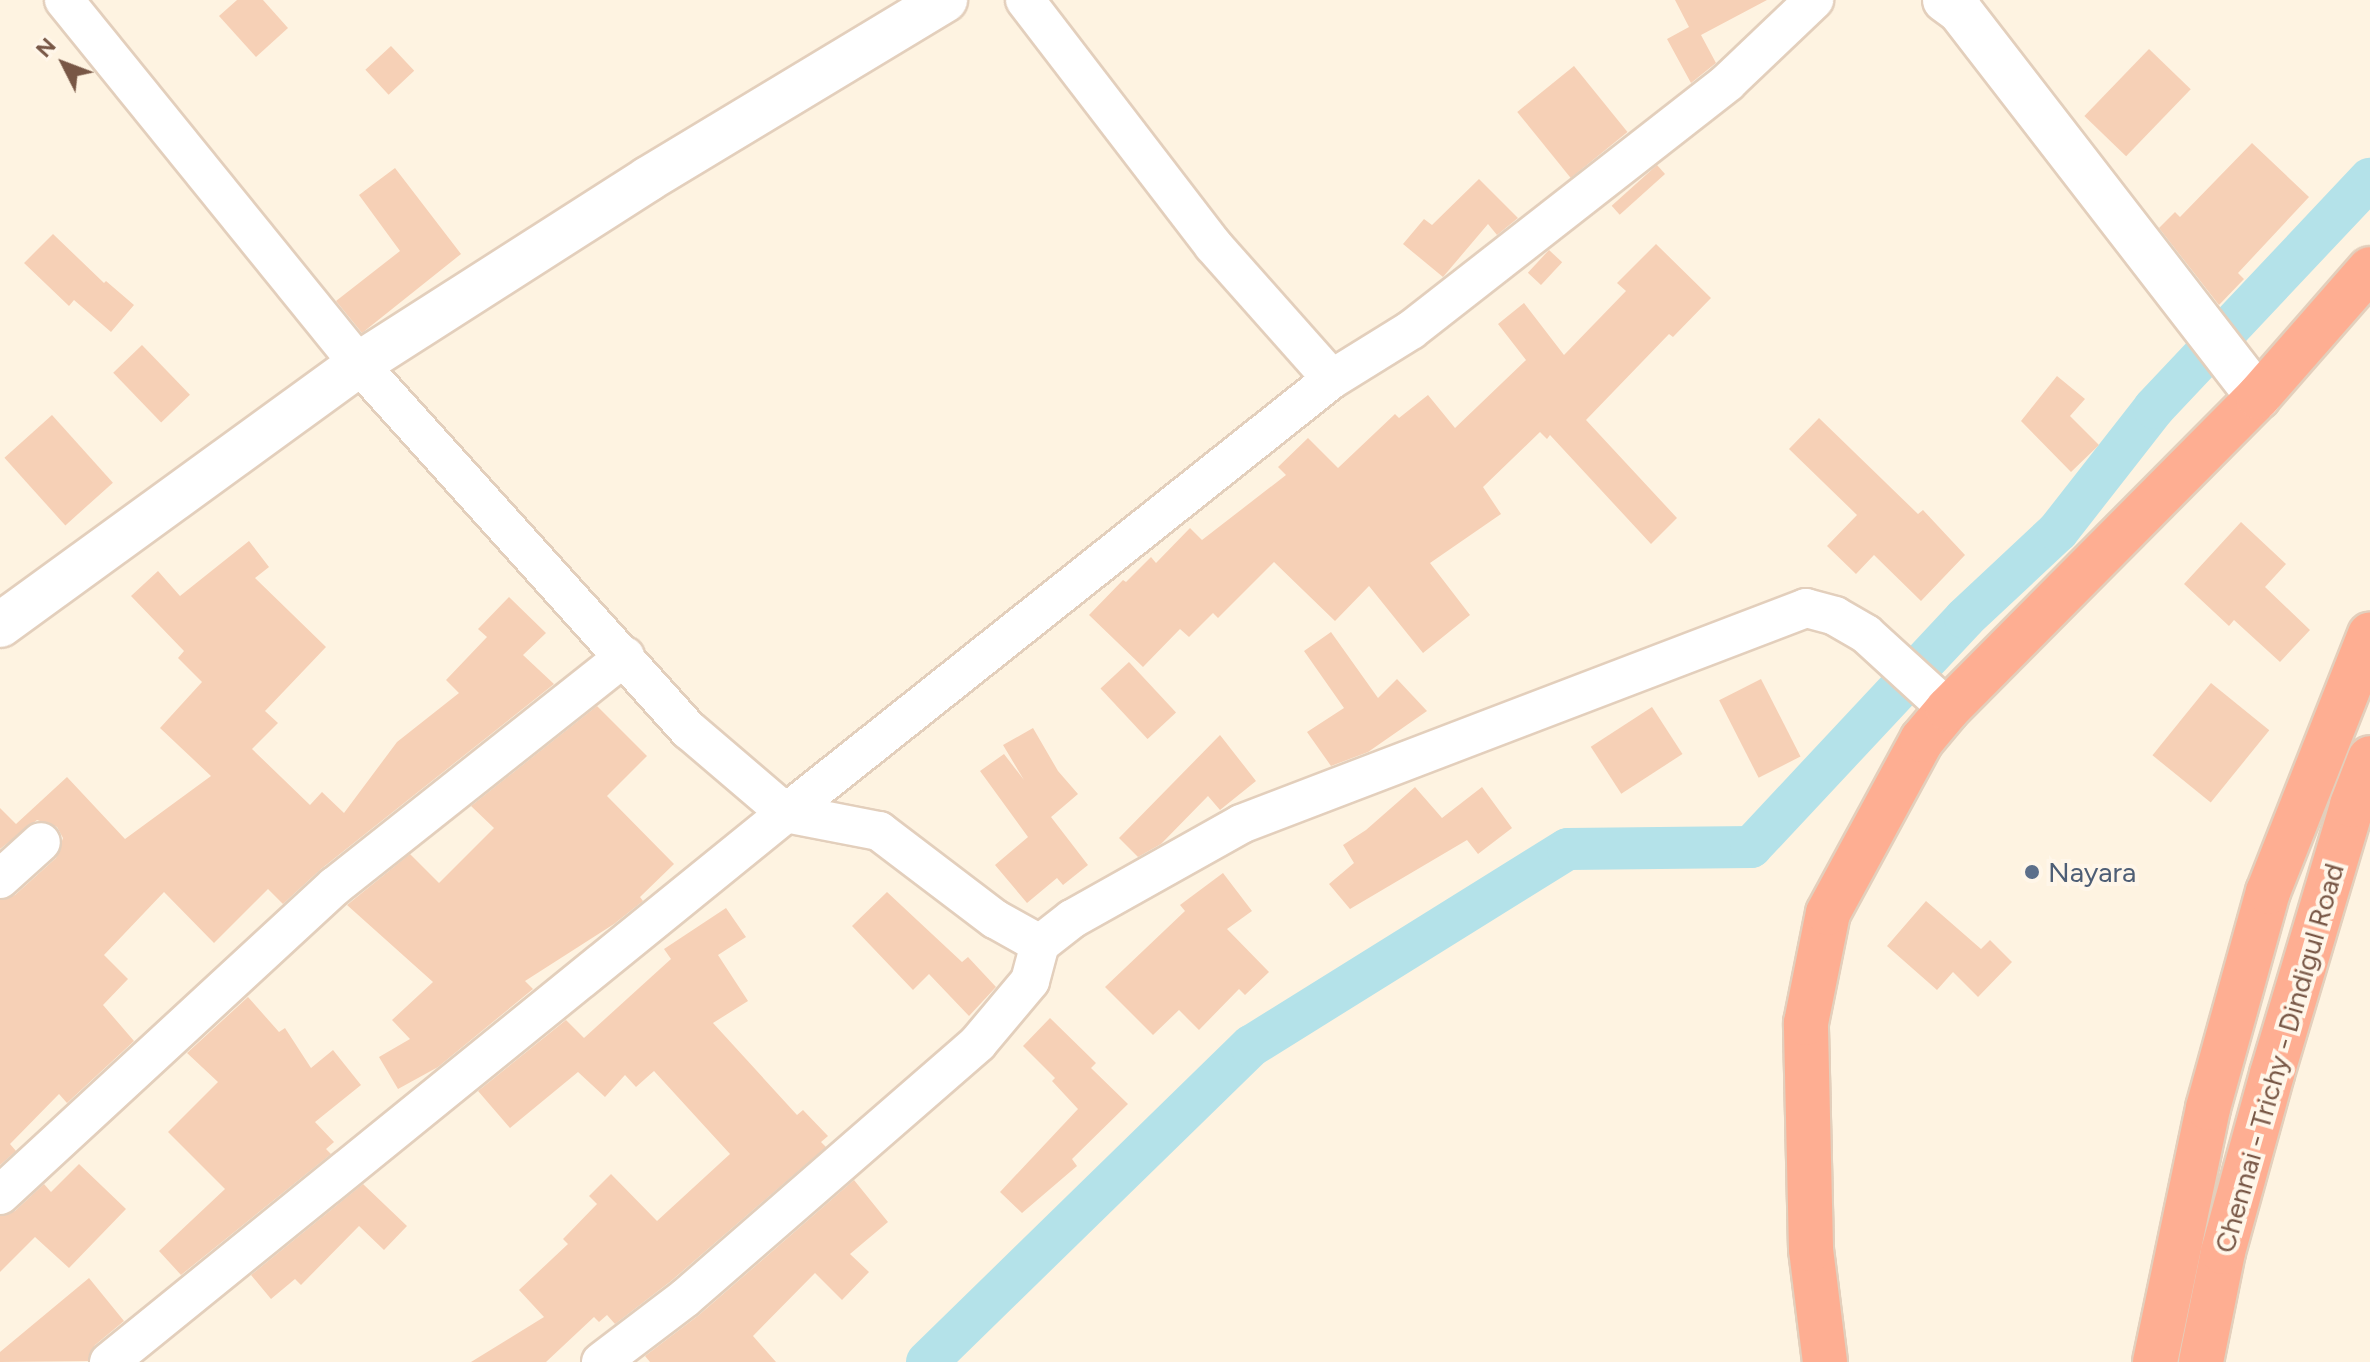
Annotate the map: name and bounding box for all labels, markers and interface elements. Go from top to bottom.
north arrow [24,24,104,104]
text: N [30,32,62,63]
place label: Nayara [2048,855,2136,889]
street label: Chennai - Trichy - Dindigul Road [2207,859,2351,1257]
marker: Nayara [2023,863,2041,881]

